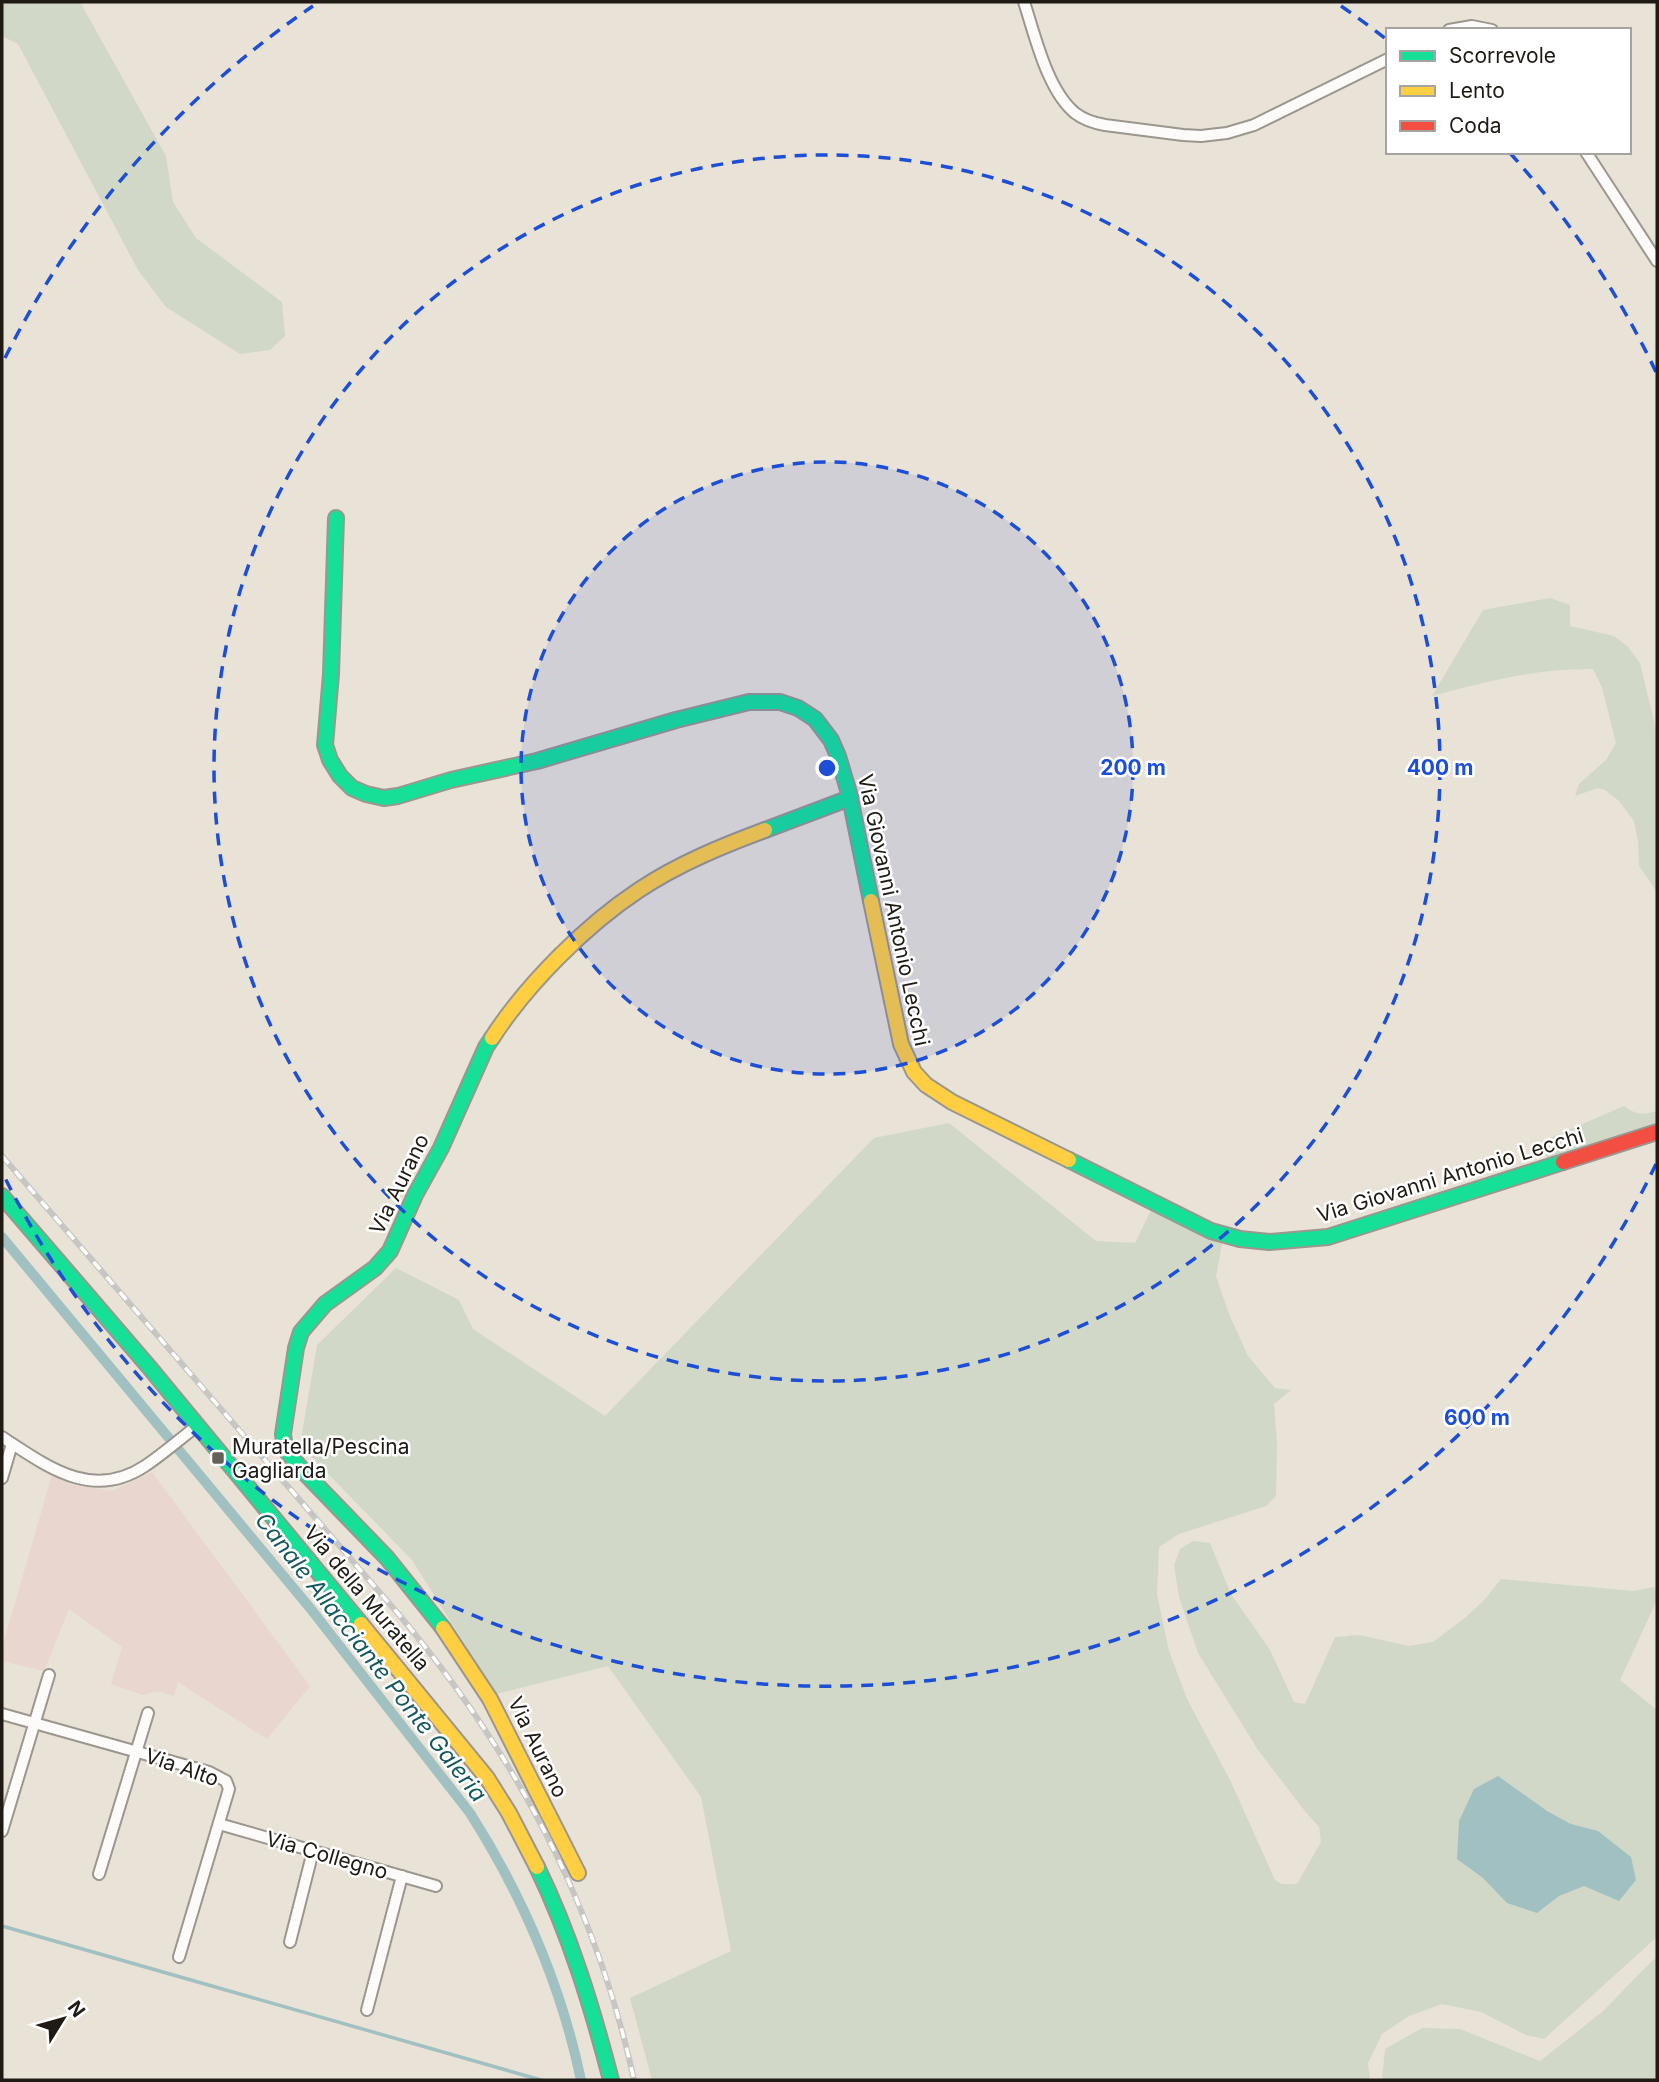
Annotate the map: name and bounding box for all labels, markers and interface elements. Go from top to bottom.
legend [1386,28,1631,154]
text: Scorrevole [1449,43,1556,68]
text: Lento [1449,78,1505,103]
text: Coda [1449,113,1502,138]
text: 200 m [1100,755,1166,780]
text: 400 m [1407,755,1473,780]
centre of rings [815,756,839,780]
street label: Via Giovanni Antonio Lecchi [853,772,935,1048]
street label: Via Giovanni Antonio Lecchi [1314,1123,1586,1227]
street label: Via Aurano [364,1130,434,1238]
text: 600 m [1444,1405,1510,1430]
place label: Muratella/Pescina Gagliarda [232,1434,409,1483]
marker: Muratella/Pescina Gagliarda [210,1450,226,1466]
water label: Canale Allacciante Ponte Galeria [249,1507,493,1807]
street label: Via della Muratella [299,1520,435,1676]
street label: Via Aurano [503,1693,573,1801]
street label: Via Alto [142,1743,222,1791]
street label: Via Collegno [263,1826,391,1884]
north arrow [28,1984,98,2054]
text: N [63,1996,90,2022]

